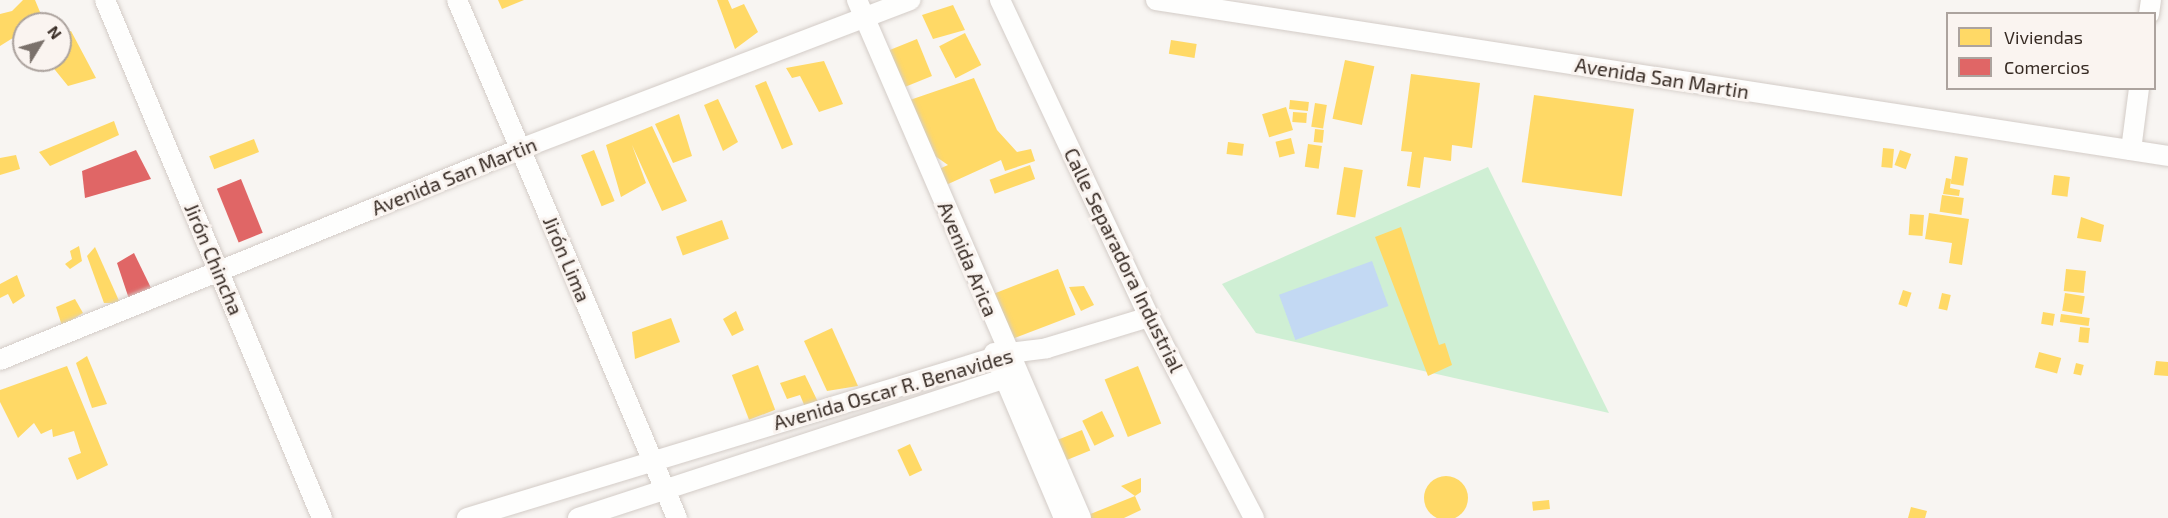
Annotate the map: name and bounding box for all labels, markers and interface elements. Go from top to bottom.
north arrow [12,12,72,72]
legend [1946,12,2156,90]
text: N [44,22,66,42]
text: Viviendas [2004,26,2083,48]
street label: Avenida San Martin [1573,52,1751,104]
text: Comercios [2004,56,2090,78]
street label: Avenida San Martin [368,132,540,220]
street label: Calle Separadora Industrial [1059,144,1189,376]
street label: Avenida Arica [933,198,1003,320]
street label: Jirón Chincha [180,200,248,318]
street label: Jirón Lima [538,213,596,305]
street label: Avenida Oscar R. Benavides [770,343,1016,435]

